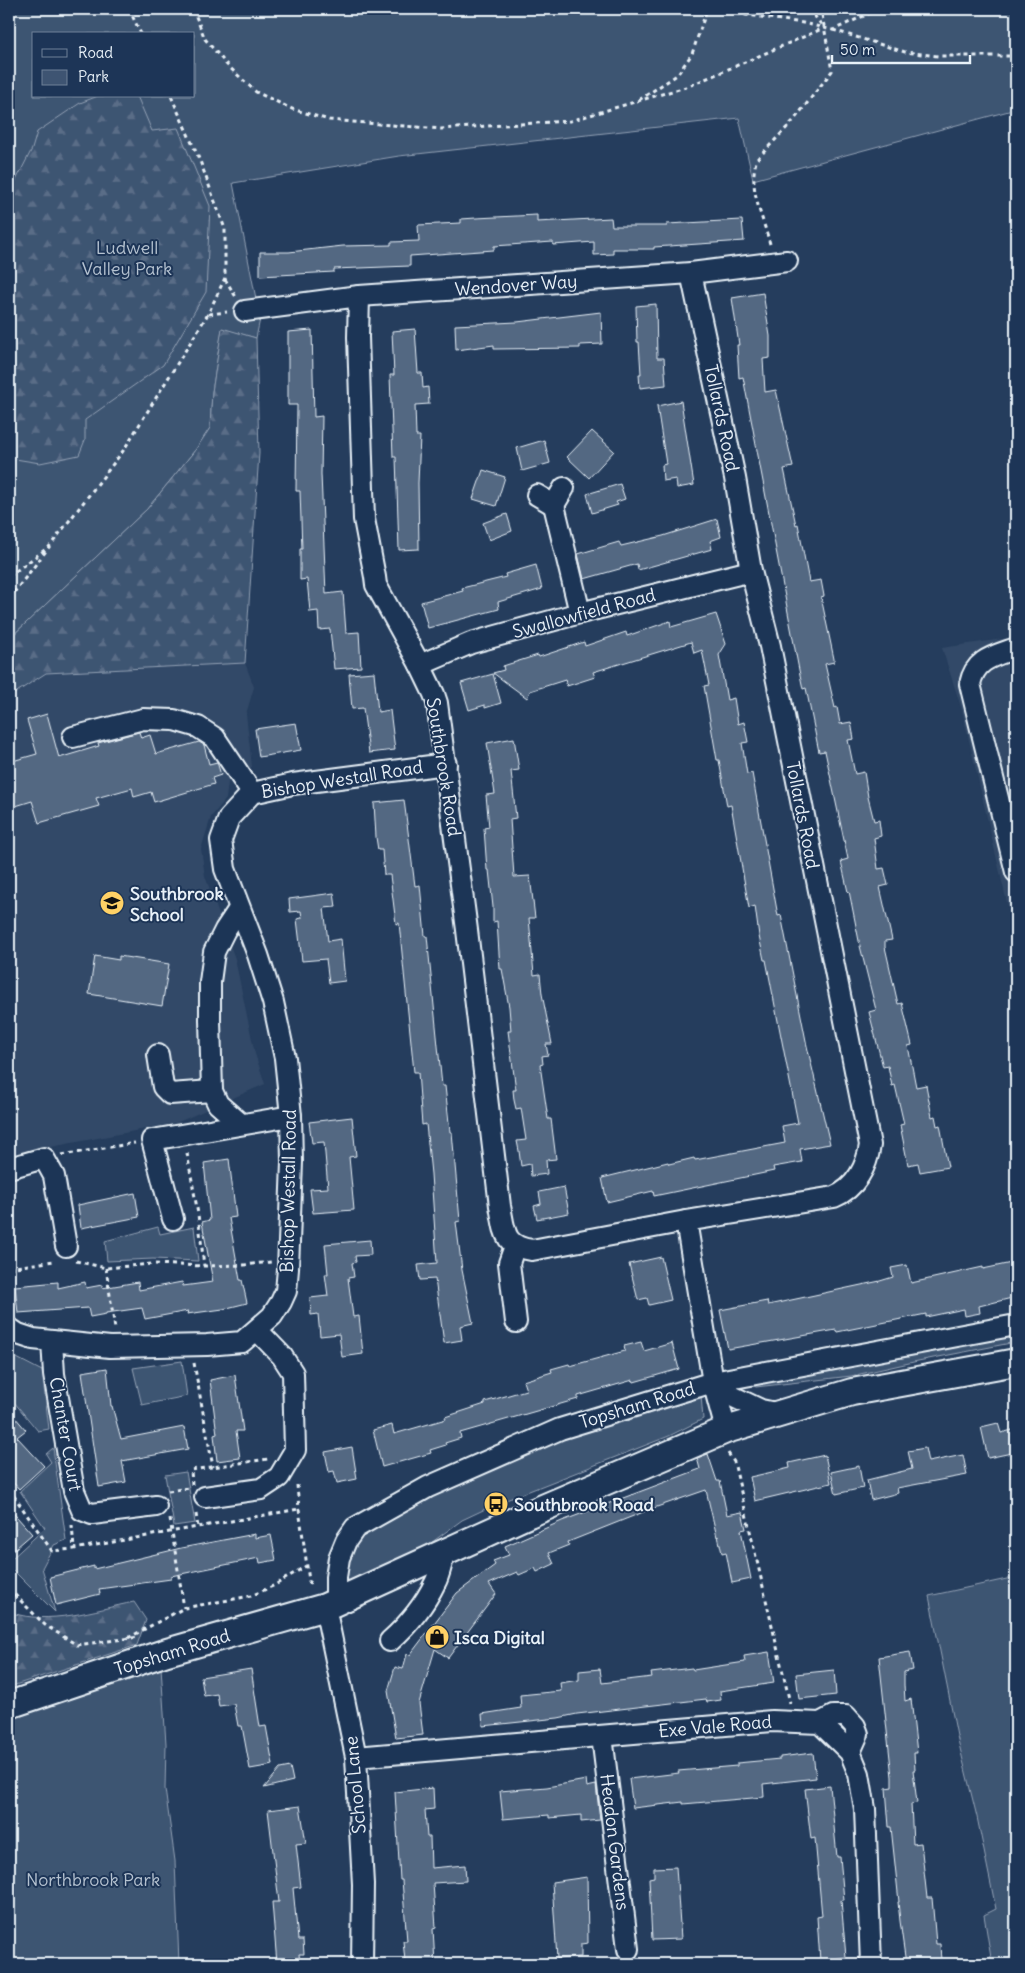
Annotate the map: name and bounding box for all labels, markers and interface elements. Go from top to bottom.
legend [32,32,195,98]
scale bar [832,32,970,64]
text: 50 m [840,40,875,59]
text: Road [78,43,113,62]
text: Park [78,67,109,86]
park label: Ludwell Valley Park [82,236,172,280]
street label: Wendover Way [454,269,578,301]
street label: Tollards Road [699,362,745,474]
street label: Swallowfield Road [510,583,659,643]
street label: Southbrook Road [422,696,466,838]
street label: Bishop Westall Road [259,755,425,803]
street label: Tollards Road [781,759,825,871]
place label: Southbrook School [130,882,224,926]
school or university icon: Southbrook School [99,890,125,916]
street label: Bishop Westall Road [275,1109,301,1273]
street label: Chanter Court [45,1375,87,1493]
street label: Topsham Road [576,1376,698,1434]
bus stop icon: Southbrook Road [483,1491,509,1517]
place label: Southbrook Road [514,1493,655,1516]
street label: Topsham Road [111,1623,233,1681]
shop icon: Isca Digital [424,1624,450,1650]
place label: Isca Digital [454,1626,545,1649]
street label: Exe Vale Road [657,1710,773,1742]
street label: School Lane [339,1735,371,1835]
street label: Headon Gardens [595,1772,635,1912]
park label: Northbrook Park [26,1868,160,1891]

